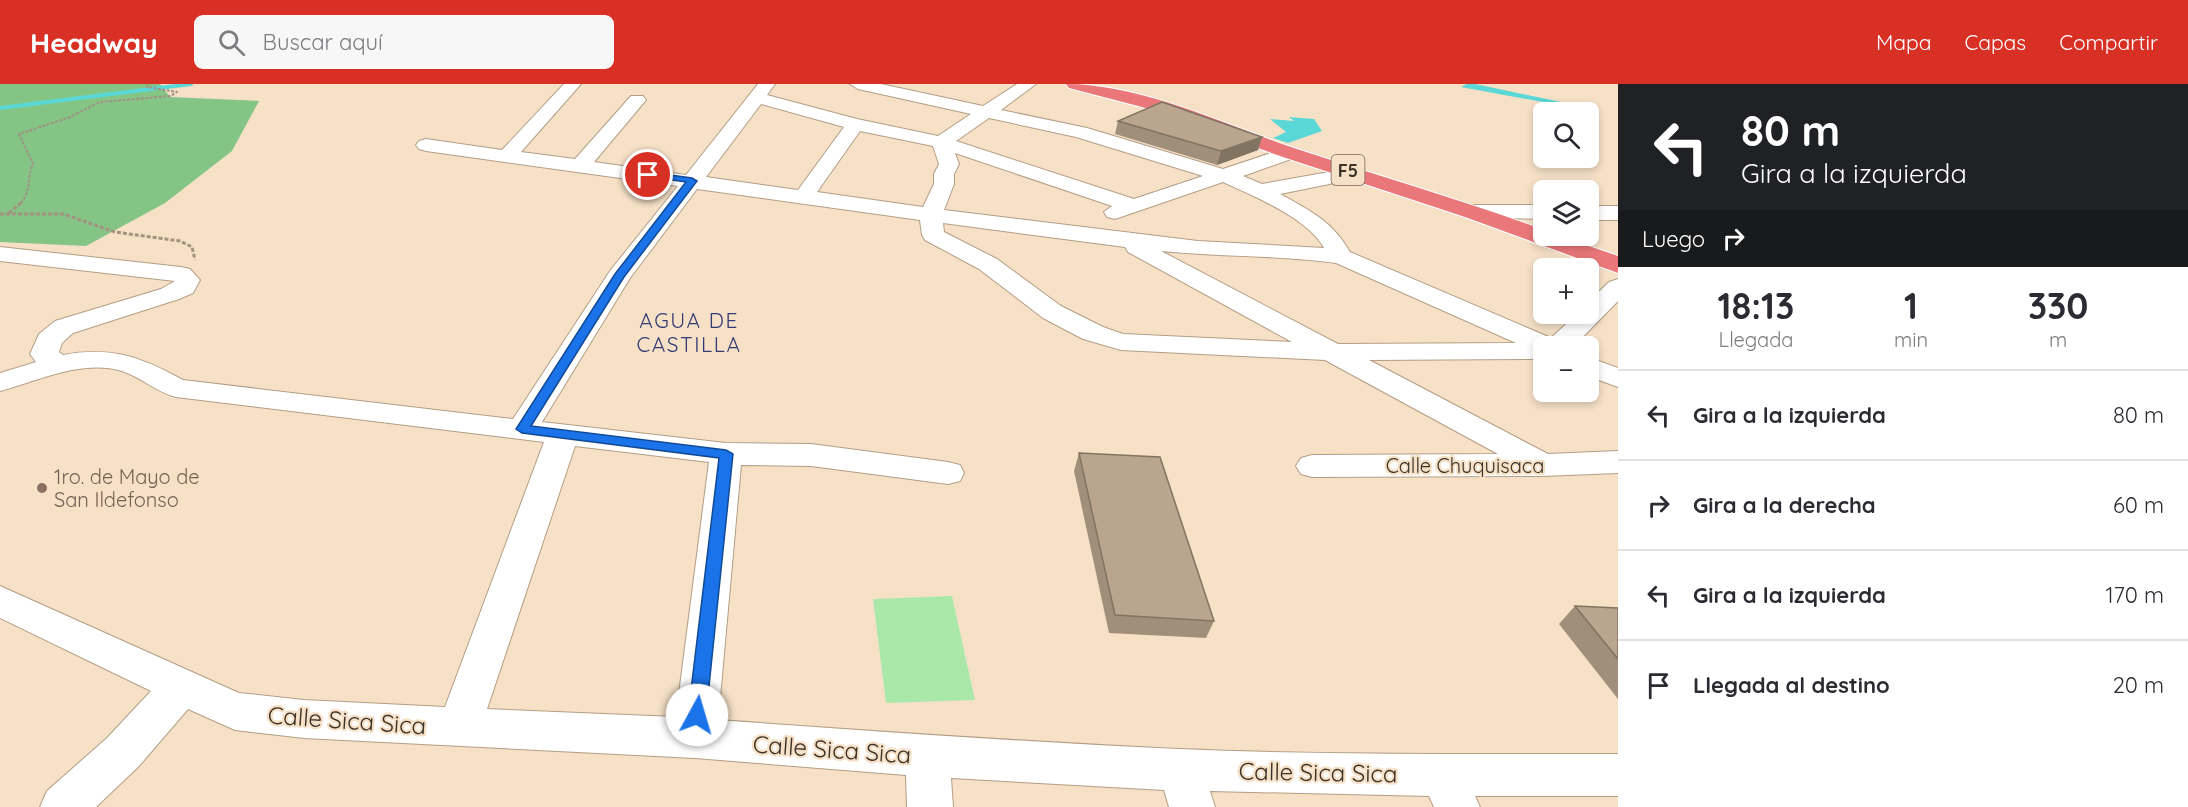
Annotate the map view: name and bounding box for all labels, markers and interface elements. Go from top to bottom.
search box [194,15,614,69]
text: Headway [30,25,158,60]
icon: search [215,26,248,59]
text: Buscar aquí [263,28,383,56]
text: Mapa [1876,29,1931,55]
text: Capas [1964,29,2026,55]
text: Compartir [2059,29,2158,55]
map controls [1533,102,1599,402]
button: search [1533,102,1599,168]
text: 80 m [1741,104,1840,157]
icon: left [1642,108,1720,186]
pin [622,149,673,200]
road number: F5 [1332,155,1364,185]
text: Gira a la izquierda [1741,156,1967,190]
icon: arrive [631,158,664,191]
button: layers [1533,180,1599,246]
icon: right [1717,222,1750,255]
text: Luego [1642,225,1705,253]
button: + [1533,258,1599,324]
text: 18:13 [1718,283,1794,328]
text: 1 [1904,283,1918,328]
text: 330 [2028,283,2088,328]
district label: AGUA DE CASTILLA [637,307,741,357]
text: Llegada [1719,327,1793,352]
text: min [1894,327,1928,352]
text: m [2049,327,2067,352]
button: − [1533,336,1599,402]
icon: left [1642,399,1675,432]
text: Gira a la izquierda [1693,401,1886,429]
text: 80 m [2113,401,2164,429]
street label: Calle Chuquisaca [1386,453,1544,478]
place label: 1ro. de Mayo de San Ildefonso [54,464,200,512]
marker: 1ro. de Mayo de San Ildefonso [35,481,49,495]
icon: right [1642,489,1675,522]
text: Gira a la derecha [1693,491,1876,519]
text: 60 m [2113,491,2164,519]
icon: left [1642,579,1675,612]
text: Gira a la izquierda [1693,581,1886,609]
text: 170 m [2105,581,2164,609]
icon: arrive [1642,669,1675,702]
text: Llegada al destino [1693,671,1890,699]
text: 20 m [2113,671,2164,699]
position arrow [665,683,729,747]
street label: Calle Sica Sica [267,699,427,741]
street label: Calle Sica Sica [752,728,912,770]
street label: Calle Sica Sica [1238,756,1398,788]

